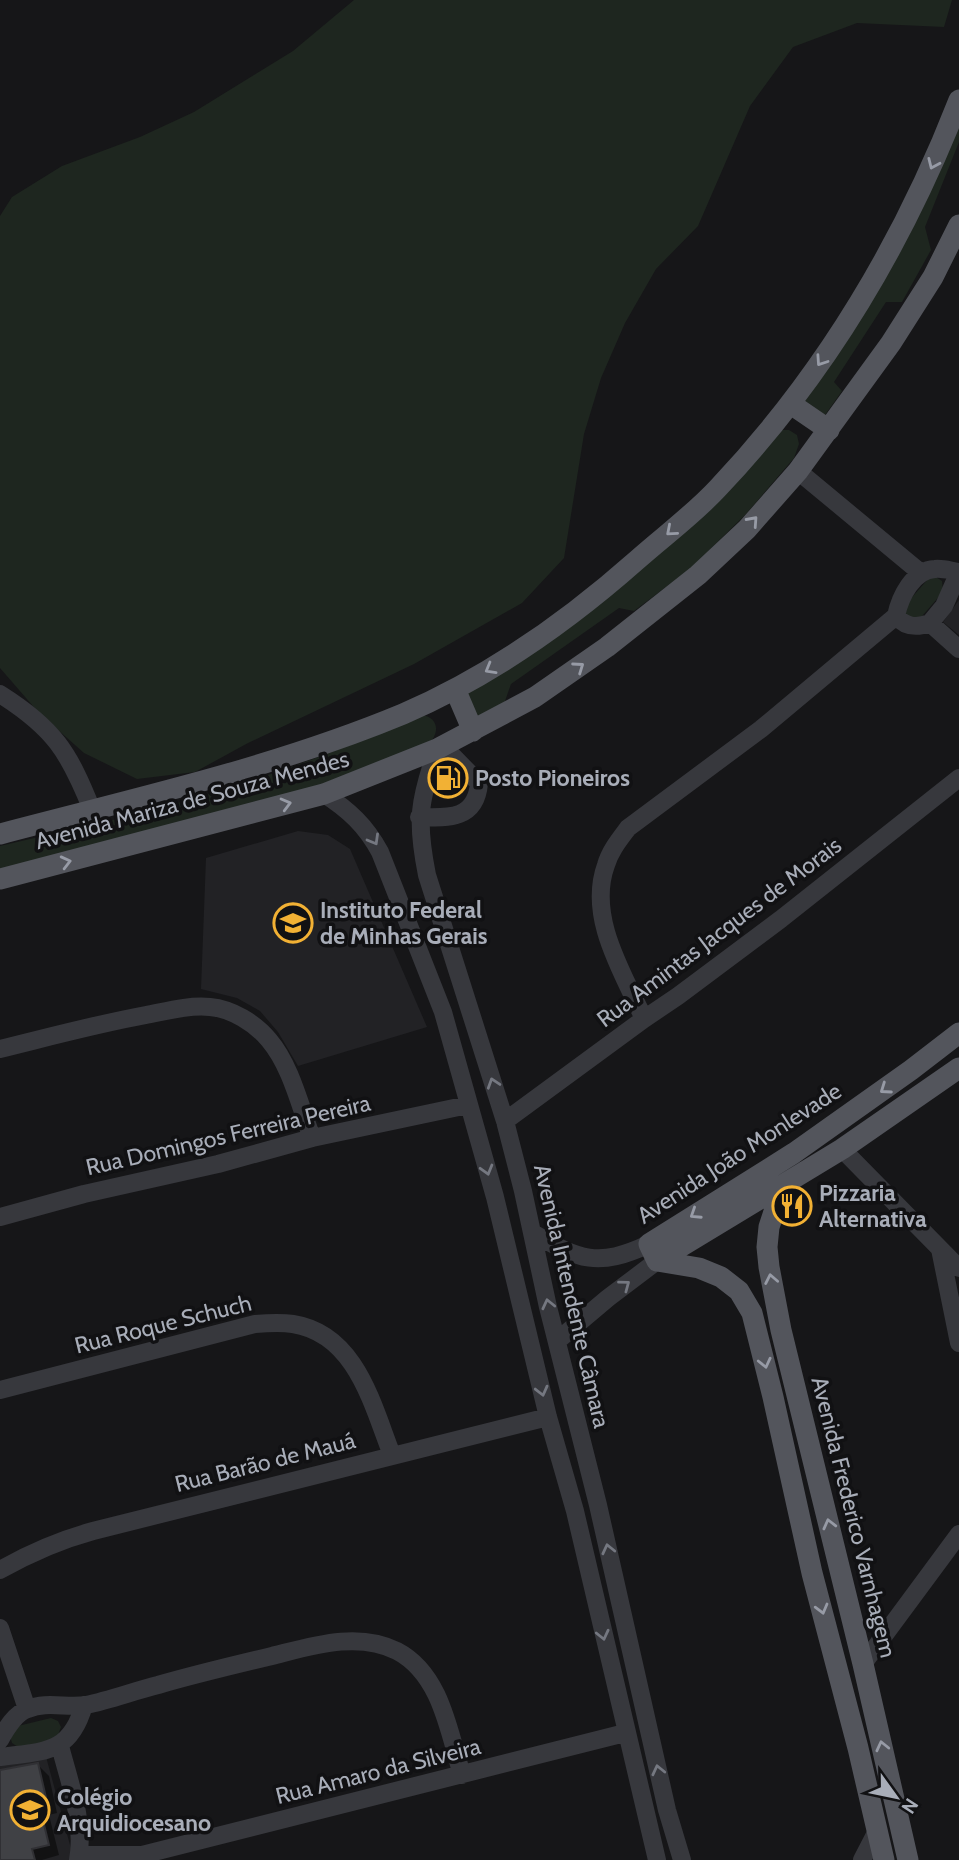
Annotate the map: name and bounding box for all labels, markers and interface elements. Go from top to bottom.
one-way arrow [927,156,941,169]
one-way arrow [817,353,829,366]
one-way arrow [745,516,757,529]
one-way arrow [666,522,679,535]
one-way arrow [485,660,498,673]
one-way arrow [571,662,584,675]
street label: Avenida Mariza de Souza Mendes [32,745,352,855]
fuel station icon: Posto Pioneiros [427,757,469,799]
place label: Posto Pioneiros [475,764,630,792]
one-way arrow [280,798,292,813]
street label: Rua Amintas Jacques de Morais [591,831,847,1033]
one-way arrow [365,832,378,845]
one-way arrow [60,856,72,870]
place label: Instituto Federal de Minhas Gerais [320,896,488,950]
school or university icon: Instituto Federal de Minhas Gerais [272,902,314,944]
street label: Avenida João Monlevade [632,1076,846,1229]
one-way arrow [486,1078,501,1090]
one-way arrow [880,1081,893,1093]
street label: Rua Domingos Ferreira Pereira [83,1089,373,1181]
street label: Avenida Intendente Câmara [528,1161,616,1431]
one-way arrow [479,1164,493,1176]
place label: Pizzaria Alternativa [819,1179,927,1233]
restaurant icon: Pizzaria Alternativa [771,1185,813,1227]
one-way arrow [690,1206,703,1219]
one-way arrow [764,1273,779,1285]
one-way arrow [618,1280,630,1293]
street label: Rua Roque Schuch [72,1289,254,1359]
one-way arrow [542,1298,556,1310]
one-way arrow [757,1357,771,1369]
street label: Avenida Frederico Varnhagem [805,1374,903,1660]
one-way arrow [534,1385,548,1397]
street label: Rua Barão de Mauá [172,1426,358,1498]
one-way arrow [823,1519,837,1531]
one-way arrow [602,1543,616,1555]
one-way arrow [813,1603,828,1615]
one-way arrow [595,1629,609,1641]
street label: Rua Amaro da Silveira [273,1732,483,1810]
one-way arrow [876,1740,890,1752]
north arrow [861,1762,931,1832]
one-way arrow [652,1764,666,1776]
place label: Colégio Arquidiocesano [57,1783,211,1837]
school or university icon: Colégio Arquidiocesano [9,1789,51,1831]
text: N [897,1794,923,1818]

